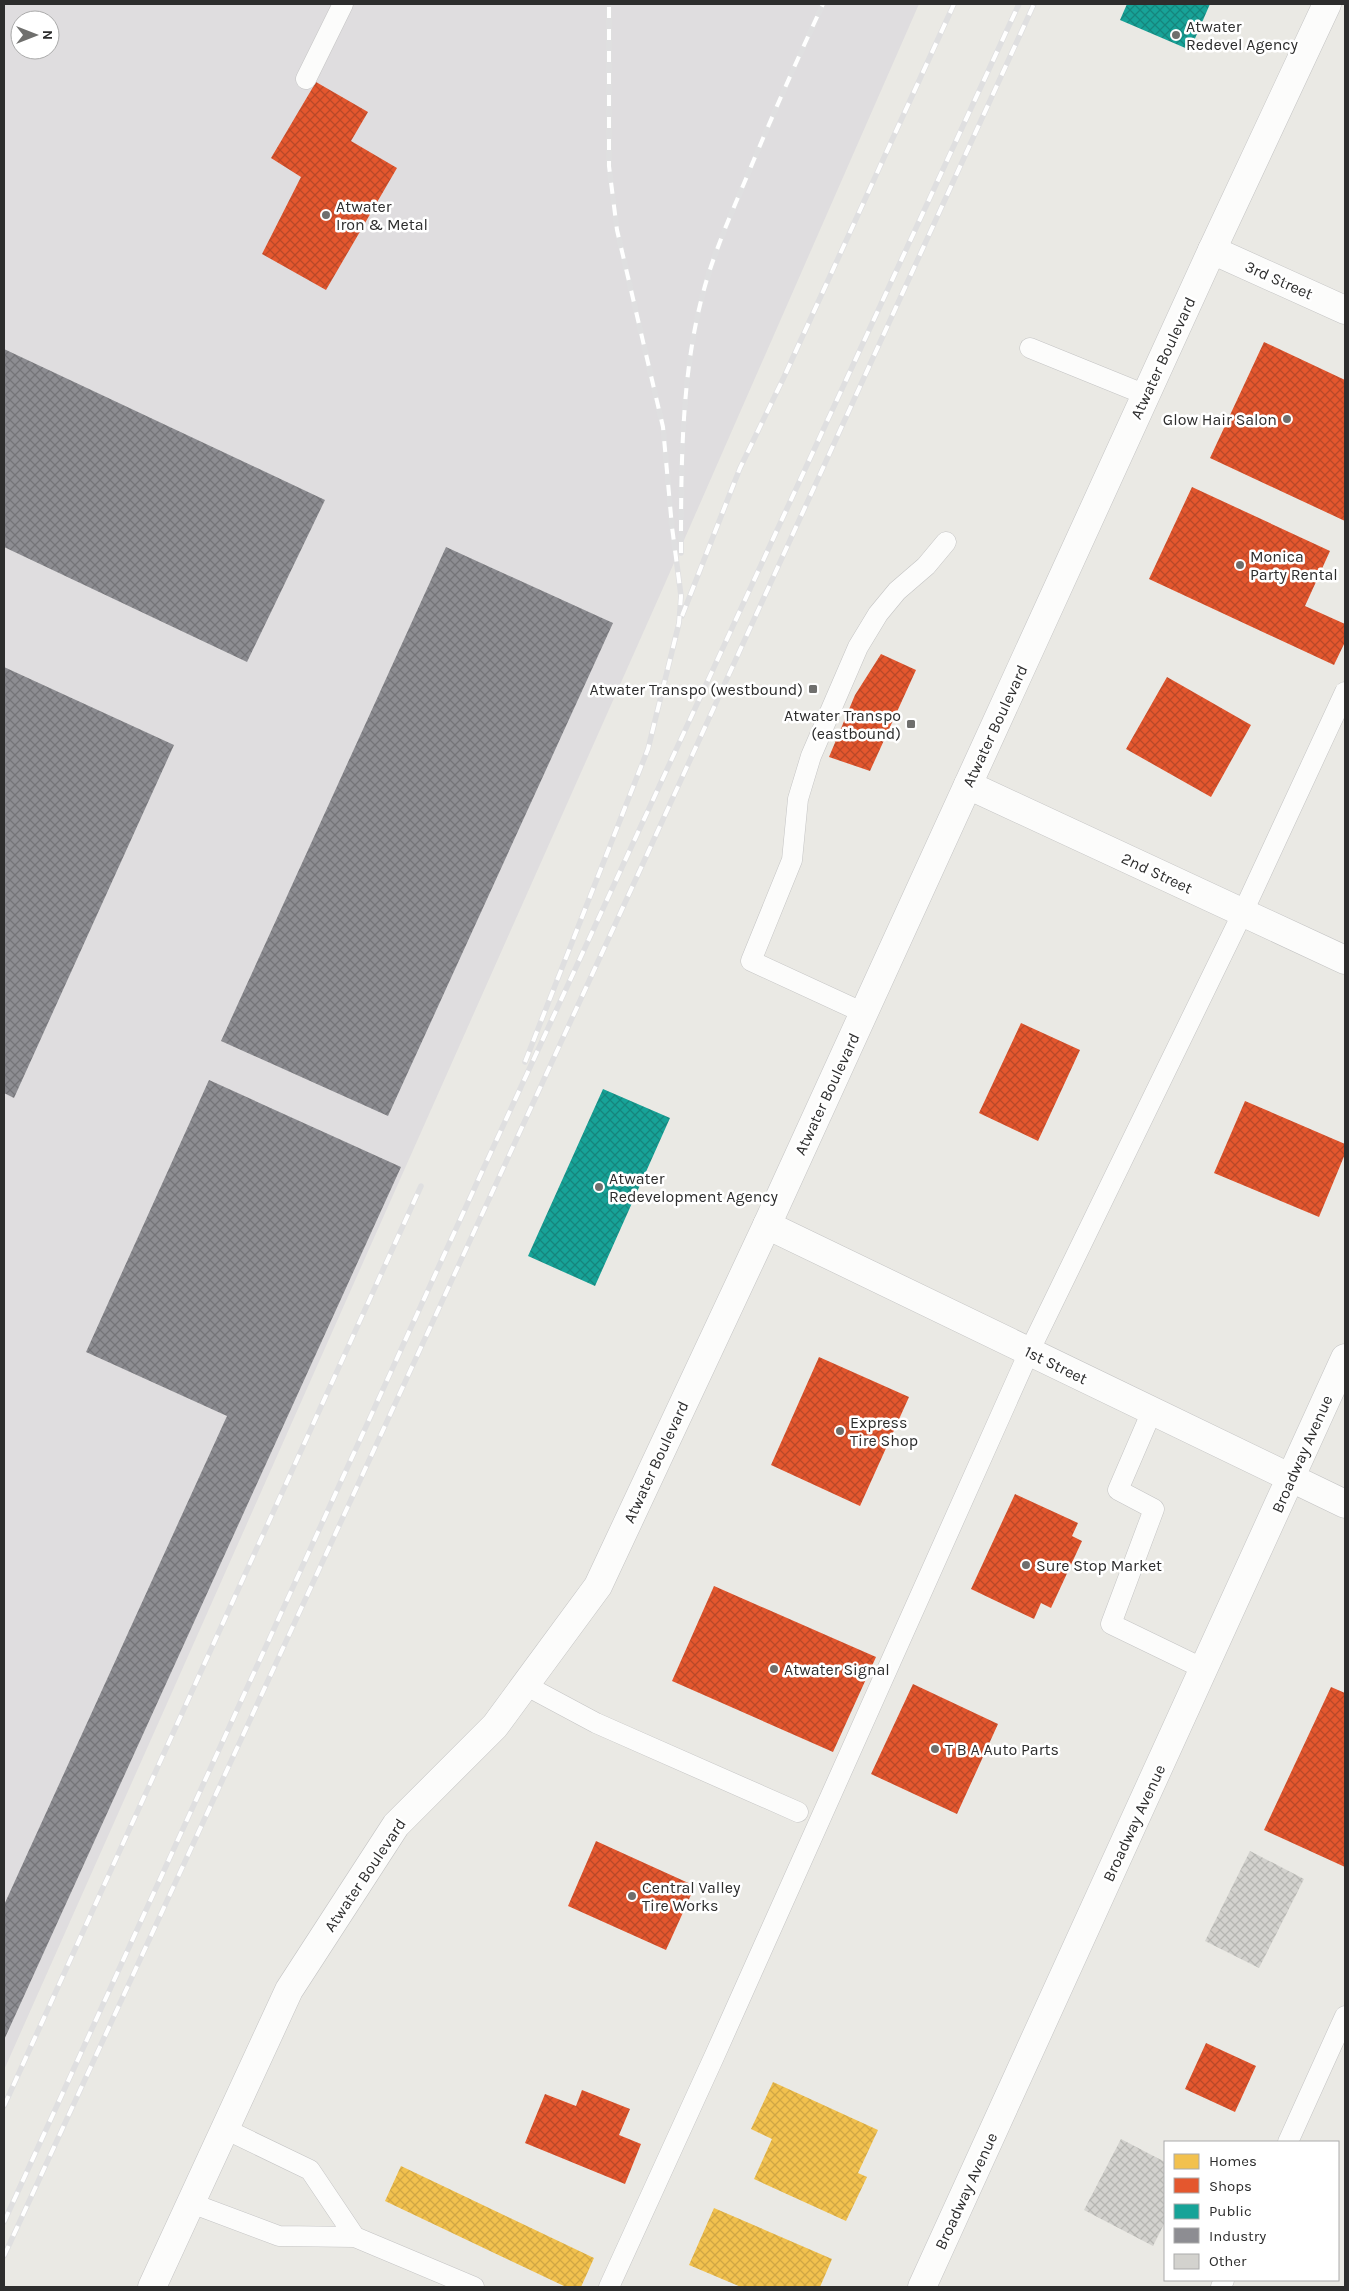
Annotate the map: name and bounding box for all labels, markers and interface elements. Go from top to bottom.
north arrow [10,10,60,60]
place label: Atwater Redevel Agency [1186,17,1299,54]
marker: Atwater Redevel Agency [1170,29,1182,41]
text: N [39,30,56,40]
place label: Atwater Iron & Metal [336,197,428,234]
marker: Atwater Iron & Metal [320,209,332,221]
street label: 3rd Street [1242,257,1316,303]
street label: Atwater Boulevard [1126,294,1200,422]
place label: Glow Hair Salon [1163,410,1277,429]
marker: Glow Hair Salon [1281,413,1293,425]
place label: Monica Party Rental [1250,547,1338,584]
marker: Monica Party Rental [1234,559,1246,571]
street label: Atwater Boulevard [958,662,1032,790]
place label: Atwater Transpo (westbound) [590,680,803,699]
marker: Atwater Transpo (westbound) [807,683,819,695]
place label: Atwater Transpo (eastbound) [784,706,901,743]
marker: Atwater Transpo (eastbound) [905,718,917,730]
street label: 2nd Street [1118,848,1196,898]
street label: Atwater Boulevard [790,1030,864,1158]
place label: Atwater Redevelopment Agency [609,1169,779,1206]
marker: Atwater Redevelopment Agency [593,1181,605,1193]
street label: 1st Street [1022,1342,1090,1388]
street label: Broadway Avenue [1267,1392,1337,1516]
street label: Atwater Boulevard [619,1398,693,1526]
place label: Express Tire Shop [850,1413,918,1450]
marker: Express Tire Shop [834,1425,846,1437]
place label: Sure Stop Market [1036,1556,1162,1575]
marker: Sure Stop Market [1020,1559,1032,1571]
place label: Atwater Signal [784,1660,890,1679]
marker: Atwater Signal [768,1663,780,1675]
place label: T B A Auto Parts [945,1740,1059,1759]
marker: T B A Auto Parts [929,1743,941,1755]
street label: Broadway Avenue [1099,1761,1169,1885]
street label: Atwater Boulevard [320,1815,410,1935]
place label: Central Valley Tire Works [642,1878,741,1915]
marker: Central Valley Tire Works [626,1890,638,1902]
street label: Broadway Avenue [931,2129,1001,2253]
legend [1164,2141,1339,2281]
text: Homes [1209,2152,1257,2170]
text: Shops [1209,2177,1252,2195]
text: Public [1209,2202,1252,2220]
text: Industry [1209,2227,1266,2245]
text: Other [1209,2252,1247,2270]

